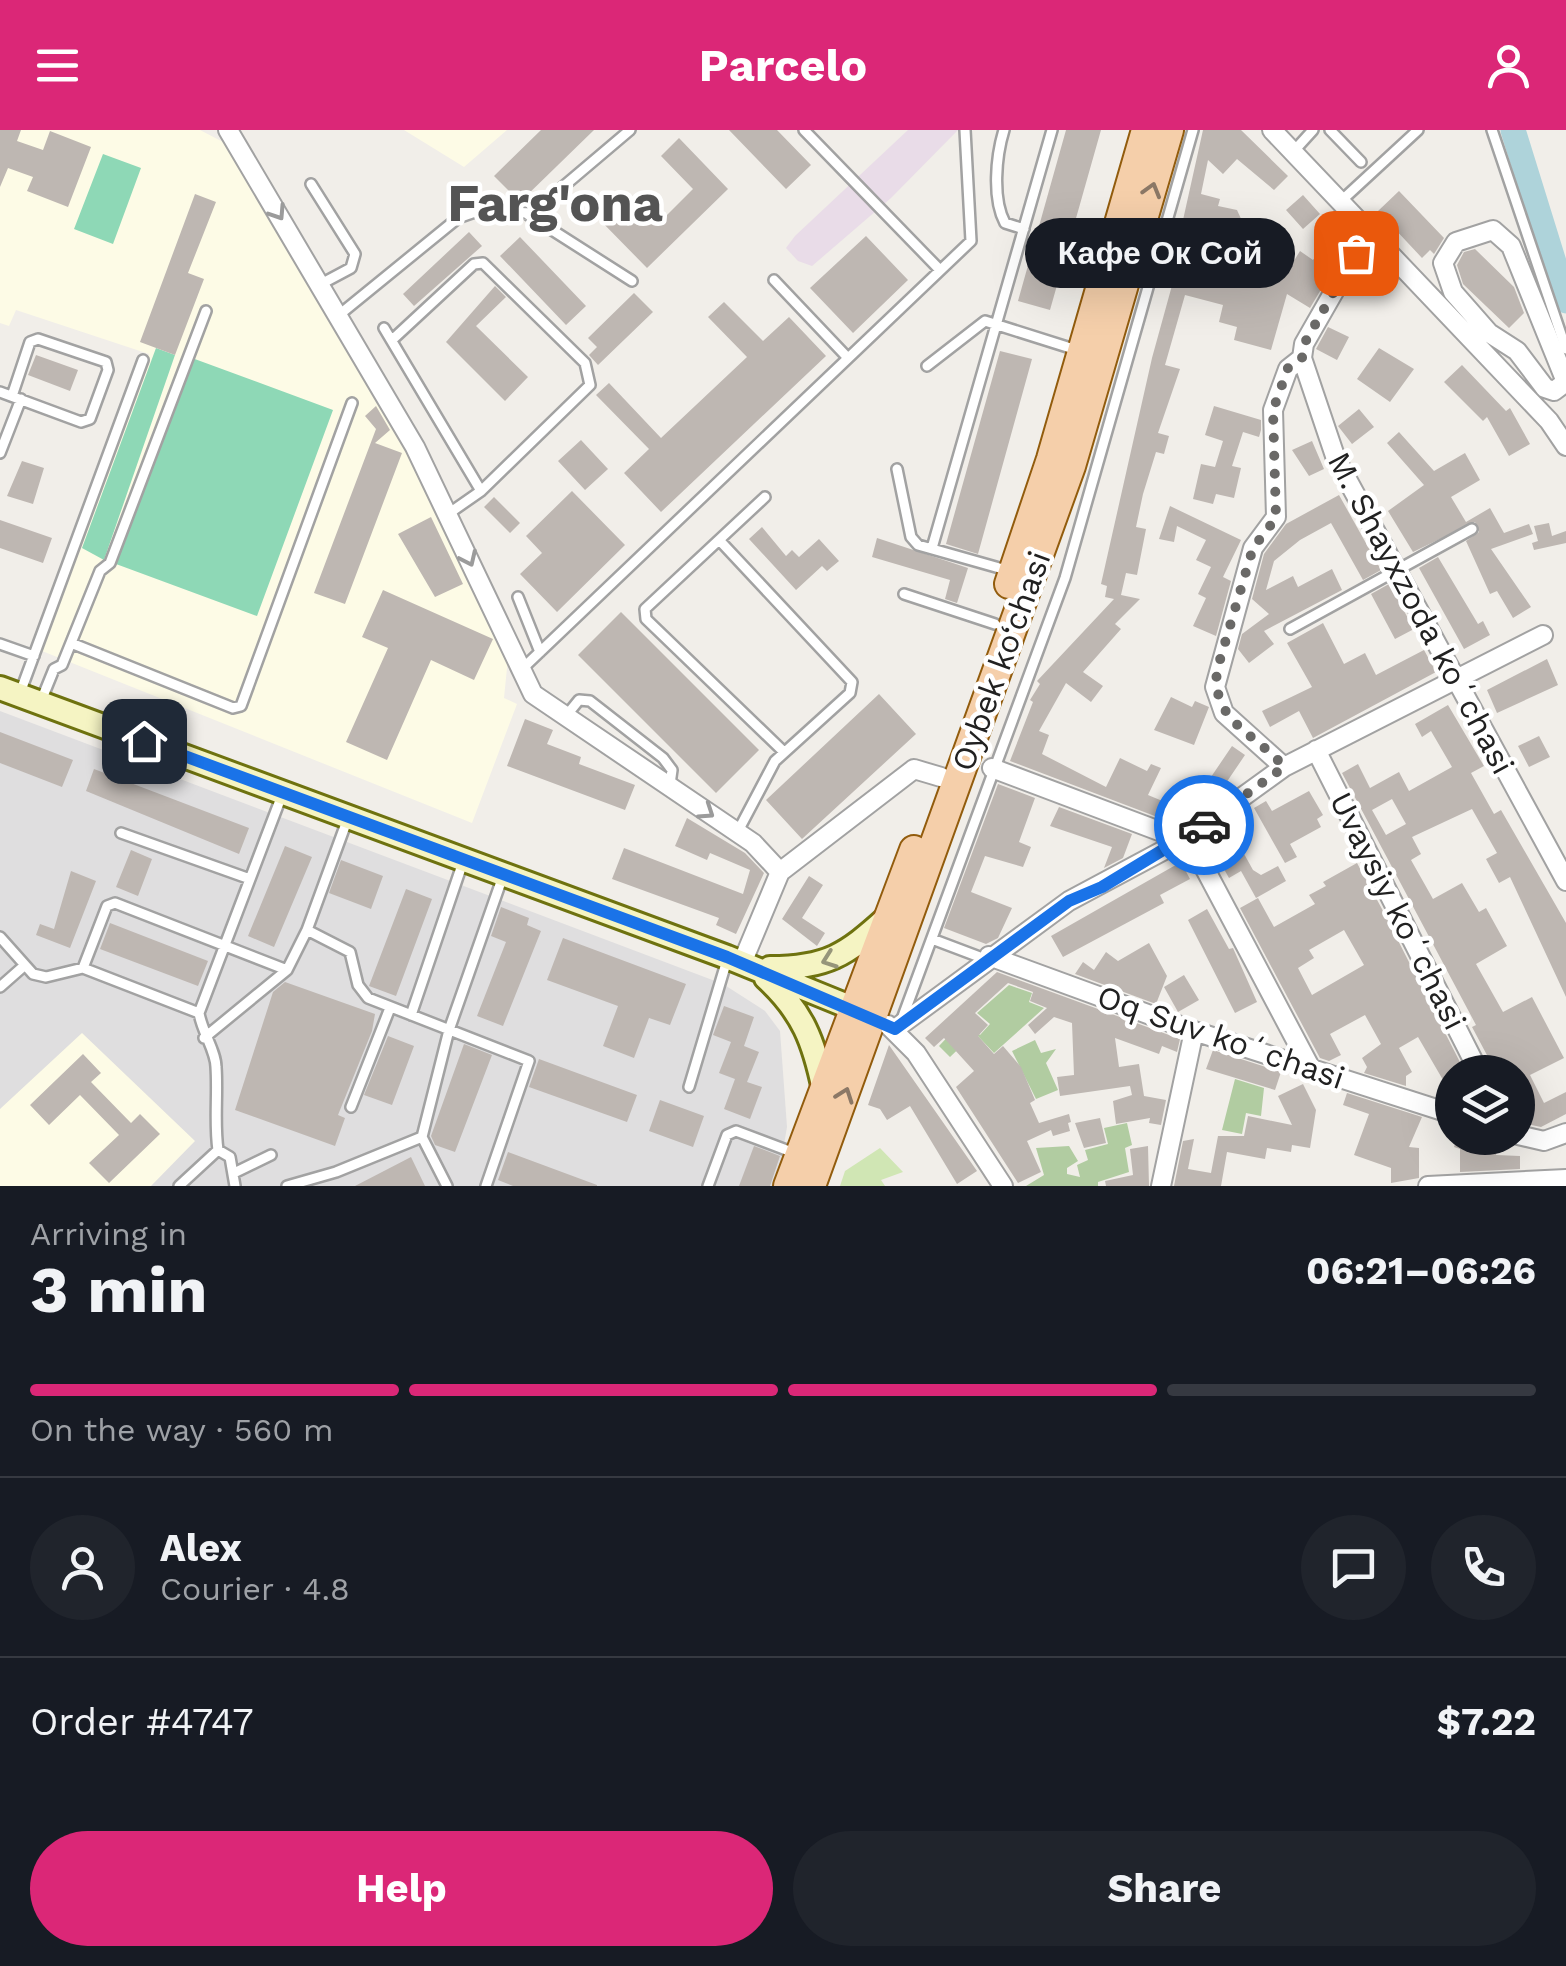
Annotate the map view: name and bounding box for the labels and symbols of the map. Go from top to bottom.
district label: Farg'ona [447,173,663,234]
one-way arrow [1140,182,1161,200]
one-way arrow [265,203,284,221]
pin [1314,211,1399,296]
callout: Кафе Ок Сой [1026,218,1296,288]
street label: M. Shayxzoda koʻchasi [1320,445,1522,781]
street label: Oybek ko‘chasi [944,546,1058,776]
one-way arrow [456,548,476,566]
pin [102,699,187,784]
courier [1154,775,1254,875]
street label: Uvaysiy koʻchasi [1322,786,1474,1036]
one-way arrow [695,800,714,818]
one-way arrow [821,948,839,968]
street label: Oq Suv koʻchasi [1092,977,1350,1097]
one-way arrow [833,1087,854,1104]

